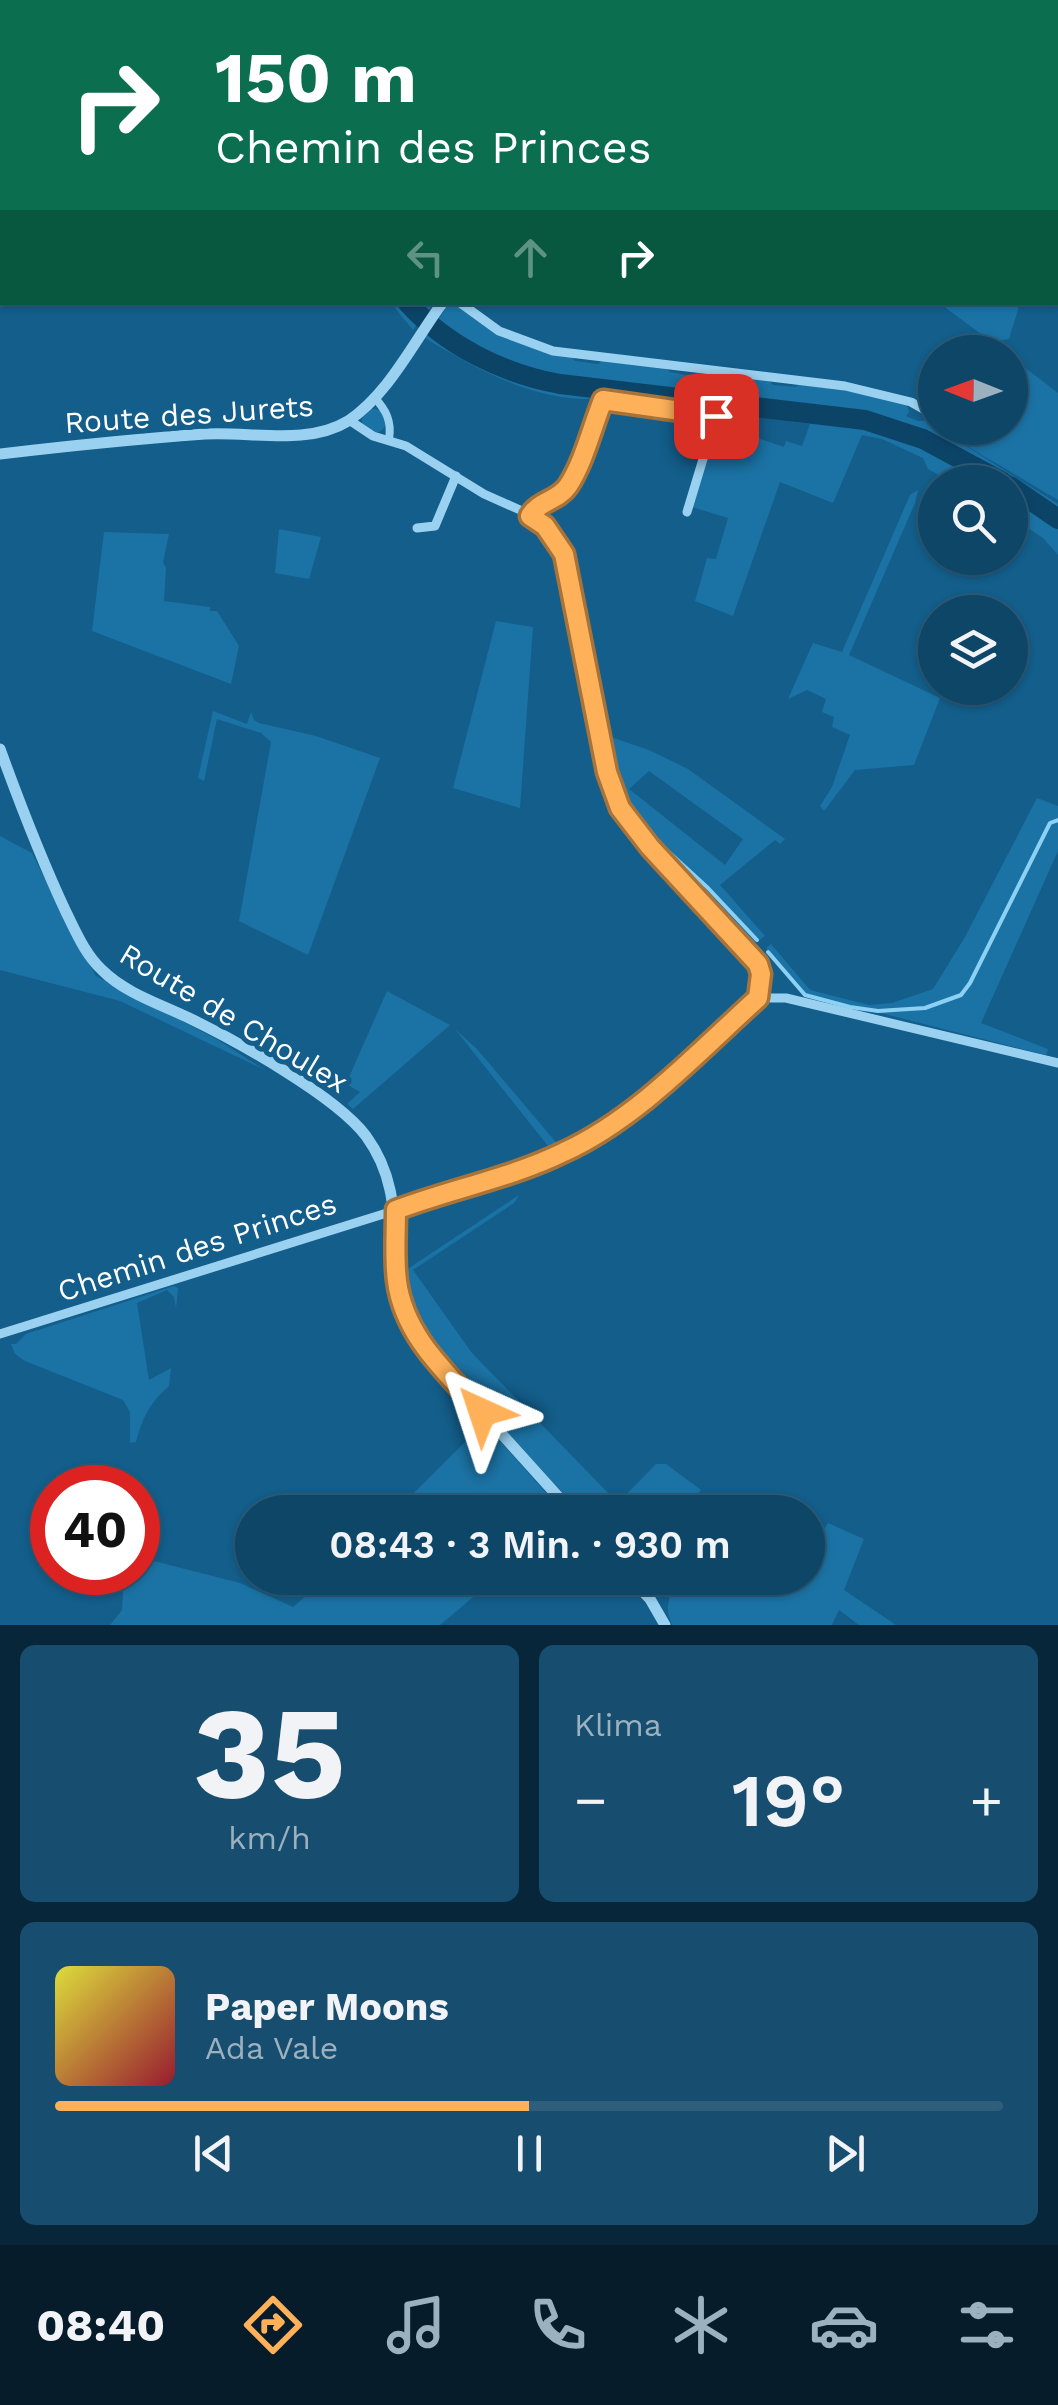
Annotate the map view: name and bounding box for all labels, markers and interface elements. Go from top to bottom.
text: 150 m [215,37,417,119]
icon: right [50,40,180,170]
text: Chemin des Princes [215,121,652,174]
icon: left [398,230,453,285]
icon: ahead [503,230,558,285]
icon: right [608,230,663,285]
north arrow [918,335,1028,445]
map controls [918,335,1028,705]
pin [674,374,759,459]
street label: Route des Jurets [63,388,315,440]
icon: arrive [689,389,744,444]
button: search [918,465,1028,575]
button: layers [918,595,1028,705]
street label: Route de Choulex [114,936,354,1100]
street label: Chemin des Princes [53,1185,341,1309]
position arrow [430,1360,534,1464]
speed limit sign: 40 [30,1465,160,1595]
text: 08:43 · 3 Min. · 930 m [329,1523,731,1567]
text: 35 [193,1677,346,1830]
text: Klima [574,1706,662,1744]
text: 19° [732,1756,845,1844]
text: − [574,1768,607,1832]
text: + [970,1768,1003,1832]
text: km/h [228,1819,311,1857]
text: Paper Moons [205,1985,449,2029]
text: Ada Vale [205,2029,338,2067]
icon: previous [186,2126,241,2181]
icon: pause [502,2126,557,2181]
icon: next [818,2126,873,2181]
icon: directions [238,2290,308,2360]
icon: music [381,2290,451,2360]
icon: phone [523,2290,593,2360]
icon: climate [666,2290,736,2360]
icon: car [809,2290,879,2360]
icon: filters [952,2290,1022,2360]
text: 08:40 [36,2299,165,2352]

